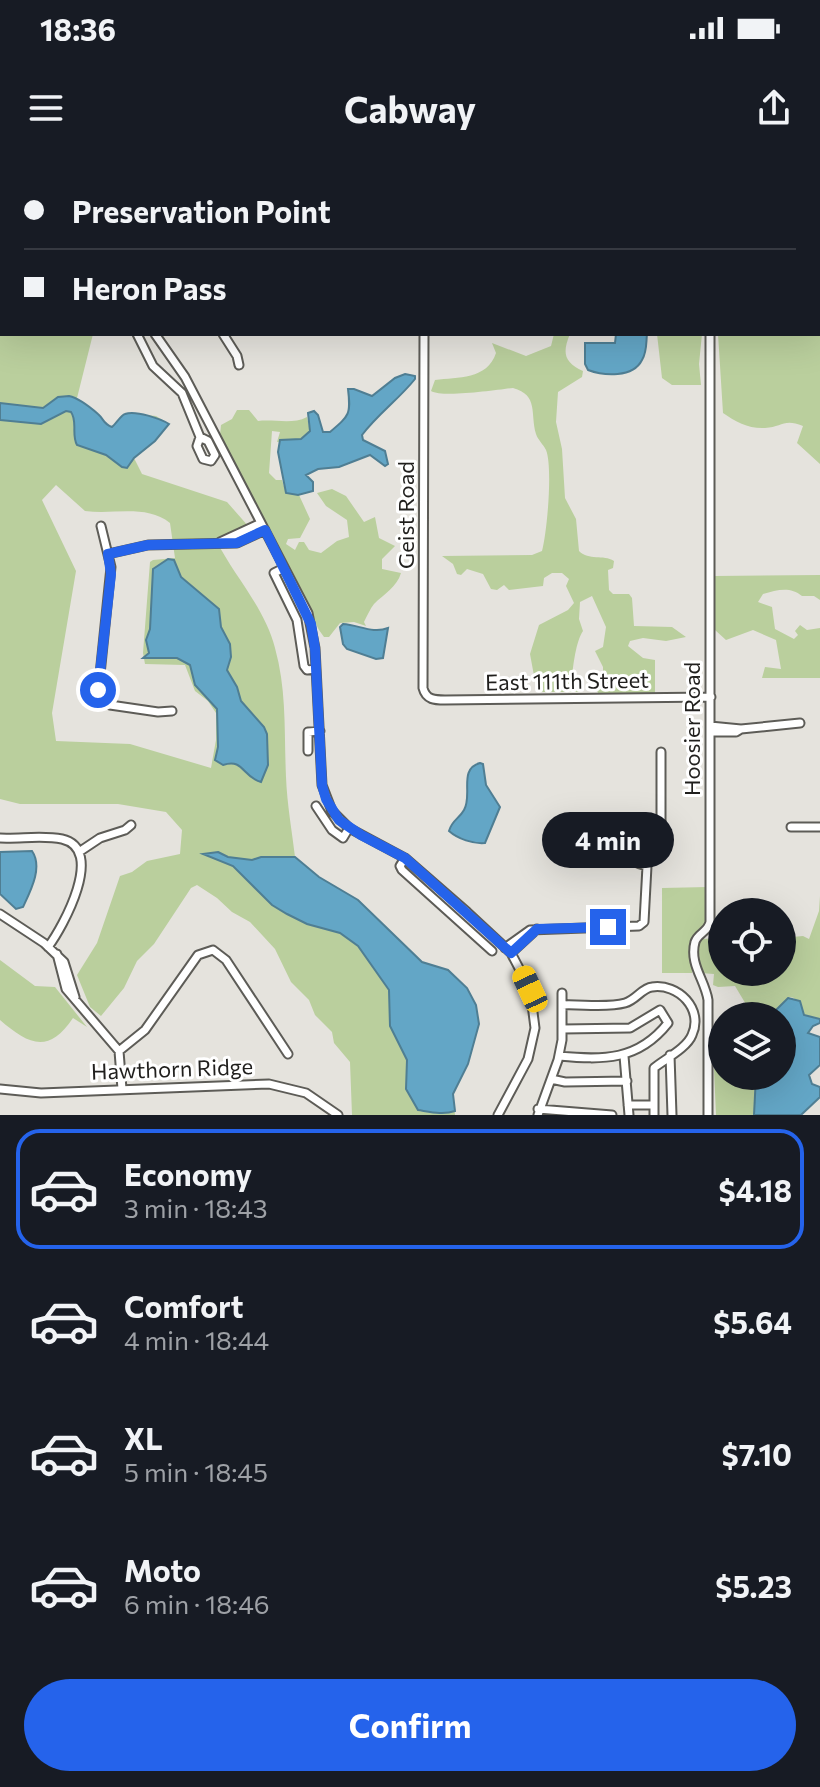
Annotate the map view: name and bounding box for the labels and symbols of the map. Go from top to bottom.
street label: Geist Road [392,461,419,569]
street label: Hoosier Road [678,662,705,796]
street label: East 111th Street [485,666,649,695]
route start [80,672,116,708]
callout: 4 min [542,811,674,867]
route end [590,909,626,945]
car [509,962,551,1016]
street label: Hawthorn Ridge [90,1052,253,1085]

